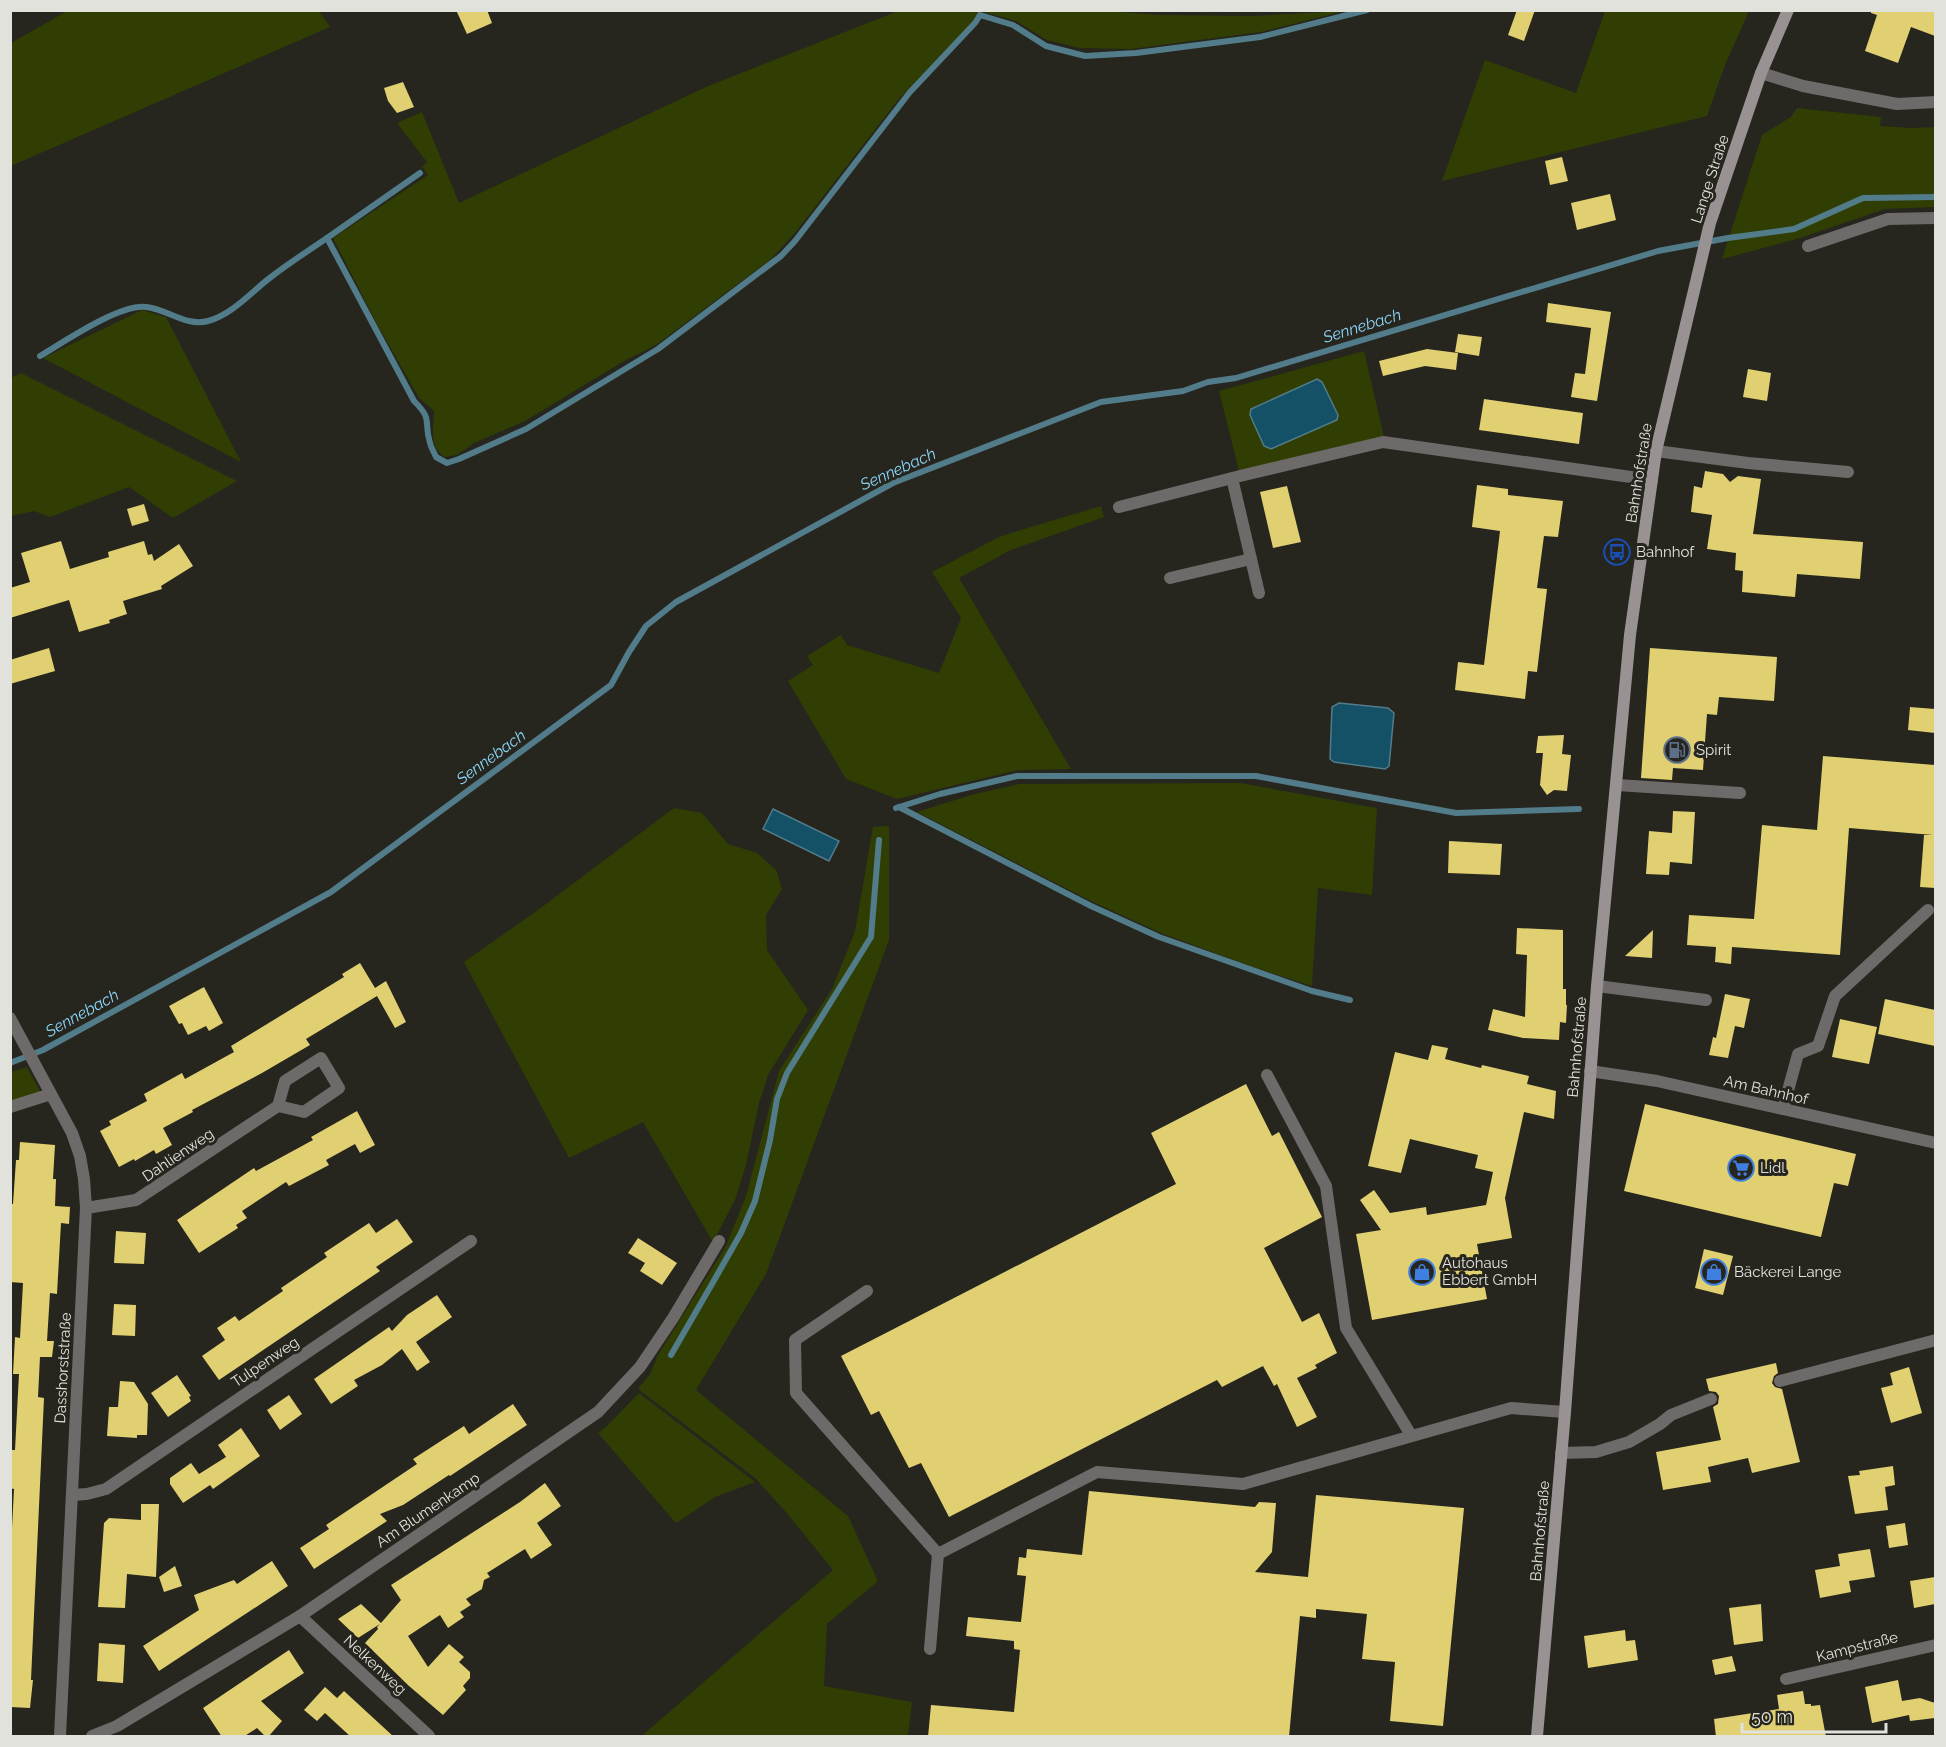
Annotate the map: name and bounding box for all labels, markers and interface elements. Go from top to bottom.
street label: Lange Straße [1687,132,1733,226]
water label: Sennebach [1320,305,1403,347]
street label: Bahnhofstraße [1622,422,1656,524]
water label: Sennebach [856,444,939,495]
bus stop icon: Bahnhof [1602,537,1632,567]
place label: Bahnhof [1636,543,1695,561]
water label: Sennebach [452,726,529,789]
fuel station icon: Spirit [1662,735,1692,765]
place label: Spirit [1696,741,1731,759]
water label: Sennebach [41,985,122,1041]
street label: Bahnhofstraße [1564,996,1590,1098]
street label: Am Bahnhof [1722,1072,1811,1109]
street label: Dahlienweg [139,1125,217,1185]
supermarket icon: Lidl [1726,1153,1756,1183]
place label: Lidl [1760,1159,1786,1177]
place label: Autohaus Ebbert GmbH [1442,1254,1537,1289]
shop icon: Autohaus Ebbert GmbH [1407,1257,1437,1287]
shop icon: Bäckerei Lange [1699,1257,1729,1287]
place label: Bäckerei Lange [1734,1263,1842,1281]
street label: Dasshorststraße [51,1312,75,1424]
street label: Tulpenweg [228,1333,302,1391]
street label: Am Blumenkamp [373,1469,483,1551]
street label: Bahnhofstraße [1527,1480,1553,1582]
street label: Kampstraße [1814,1628,1900,1666]
street label: Nelkenweg [340,1631,410,1699]
scale bar [1742,1696,1886,1734]
text: 50 m [1751,1706,1793,1727]

